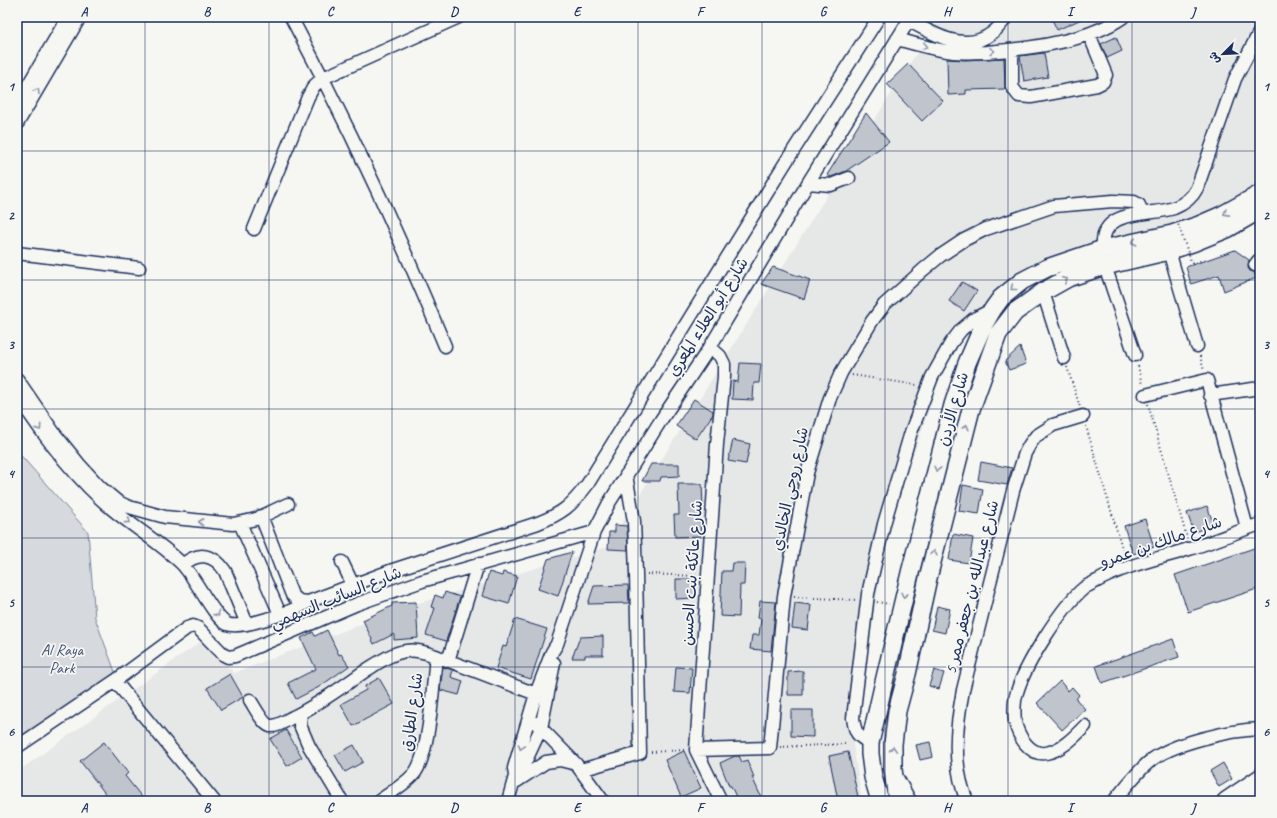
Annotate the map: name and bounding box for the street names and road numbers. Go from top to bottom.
street label: شارع أبو العلاء المعري [663,254,754,381]
street label: شارع الأردن [932,369,974,449]
street label: شارع روحي الخالدي [767,425,817,553]
street label: شارع عبدالله بن جعفر ممر 5 [941,498,1004,676]
street label: شارع عاتكة بنت الحسن [677,500,708,646]
street label: شارع مالك بن عمرو [1096,512,1225,574]
street label: شارع السائب السهمي [267,562,406,637]
street label: شارع الطارق [397,671,428,753]

